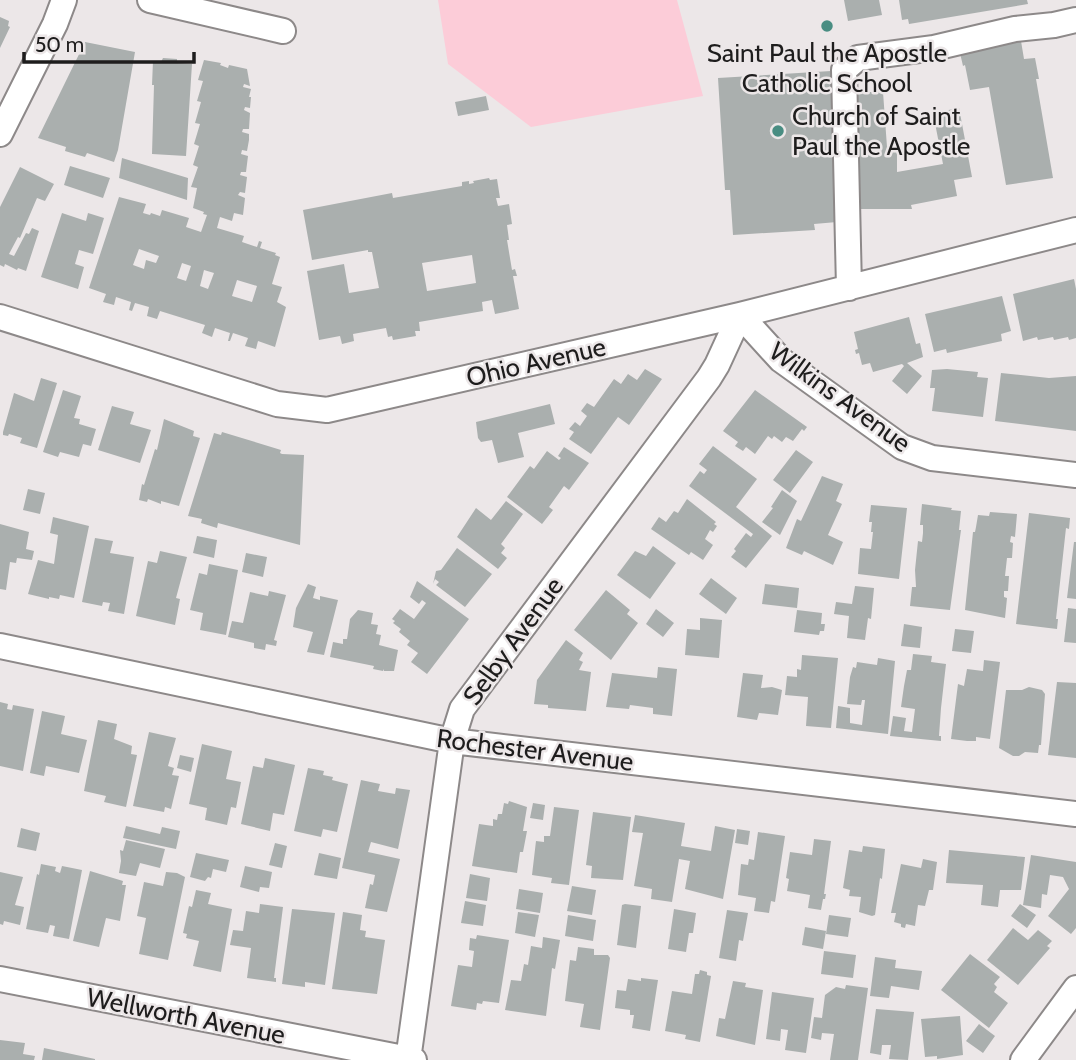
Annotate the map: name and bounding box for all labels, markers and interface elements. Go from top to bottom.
marker: Saint Paul the Apostle Catholic School [819,18,835,34]
scale bar [24,21,194,65]
text: 50 m [35,32,84,57]
place label: Saint Paul the Apostle Catholic School [707,37,947,99]
place label: Church of Saint Paul the Apostle [792,100,970,162]
marker: Church of Saint Paul the Apostle [770,123,786,139]
street label: Ohio Avenue [463,330,609,394]
street label: Wilkins Avenue [763,335,917,459]
street label: Selby Avenue [456,571,570,711]
street label: Rochester Avenue [435,722,635,778]
street label: Wellworth Avenue [84,981,288,1051]

